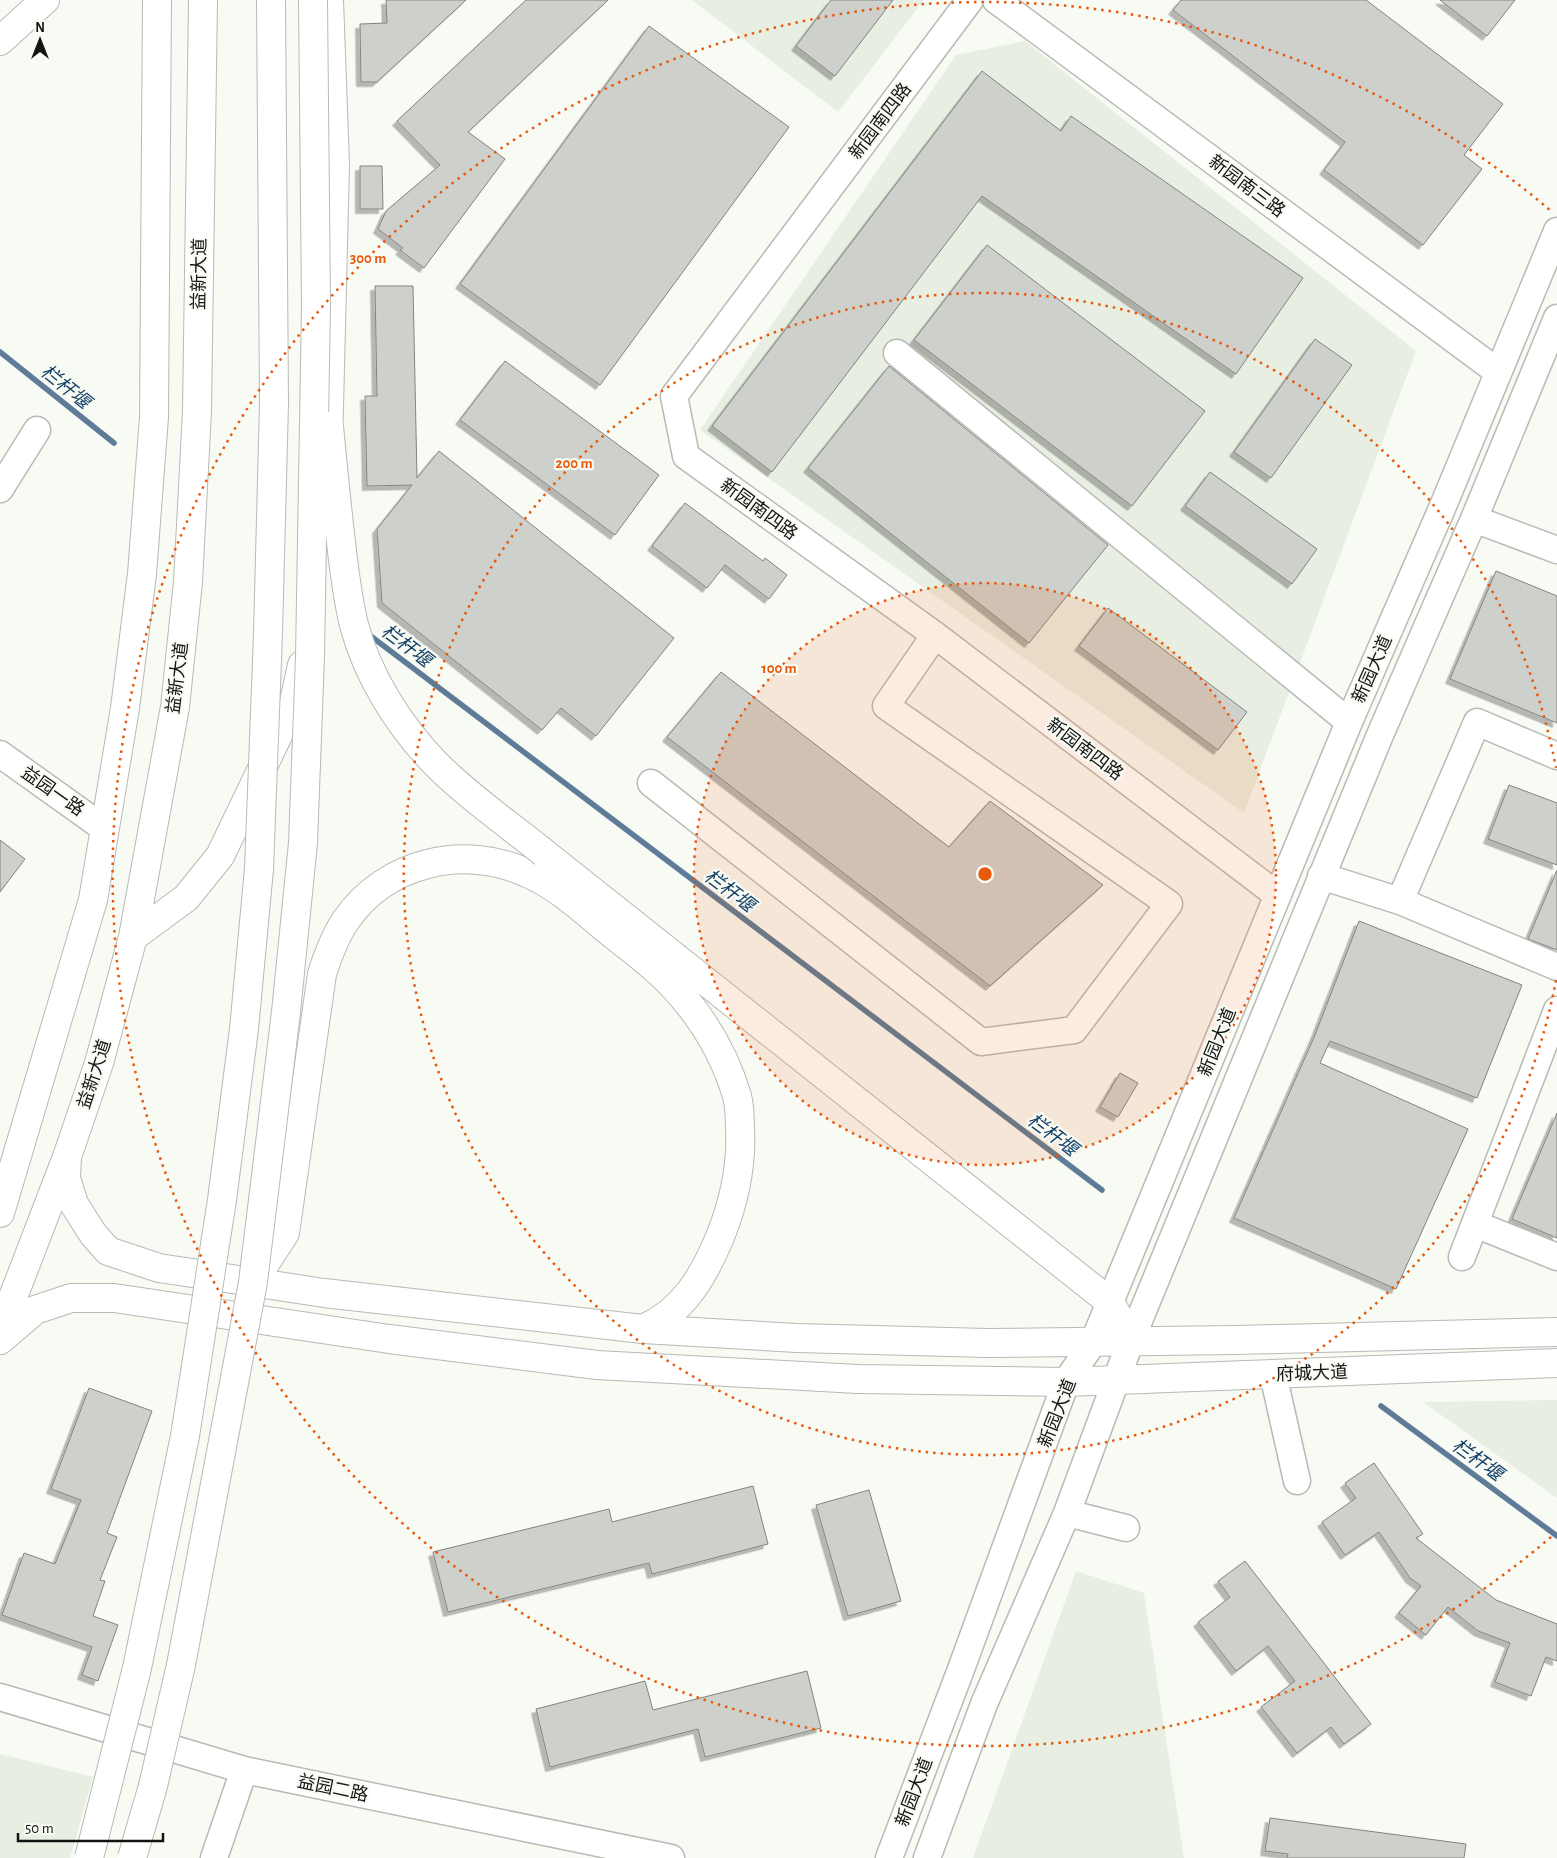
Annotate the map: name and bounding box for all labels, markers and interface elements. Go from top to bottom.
north arrow [15,15,65,65]
text: N [35,21,45,35]
street label: 新园南四路 [845,79,915,163]
street label: 新园南三路 [1205,151,1289,221]
street label: 益新大道 [188,238,210,310]
text: 300 m [350,251,386,266]
water label: 栏杆堰 [37,361,96,414]
text: 200 m [555,456,593,471]
street label: 新园南四路 [717,474,801,544]
water label: 栏杆堰 [378,621,438,673]
street label: 新园大道 [1348,632,1396,706]
street label: 益新大道 [163,641,191,715]
text: 100 m [761,661,797,676]
street label: 新园南四路 [1043,714,1127,784]
street label: 益园一路 [18,762,88,820]
centre of rings [976,865,994,883]
water label: 栏杆堰 [701,866,761,918]
street label: 新园大道 [1194,1005,1240,1079]
street label: 益新大道 [73,1037,115,1111]
water label: 栏杆堰 [1024,1110,1084,1162]
street label: 府城大道 [1276,1362,1348,1384]
street label: 新园大道 [1034,1376,1080,1450]
water label: 栏杆堰 [1448,1435,1509,1486]
street label: 新园大道 [892,1755,936,1829]
street label: 益园二路 [296,1771,370,1805]
scale bar [18,1810,162,1842]
text: 50 m [25,1821,54,1836]

